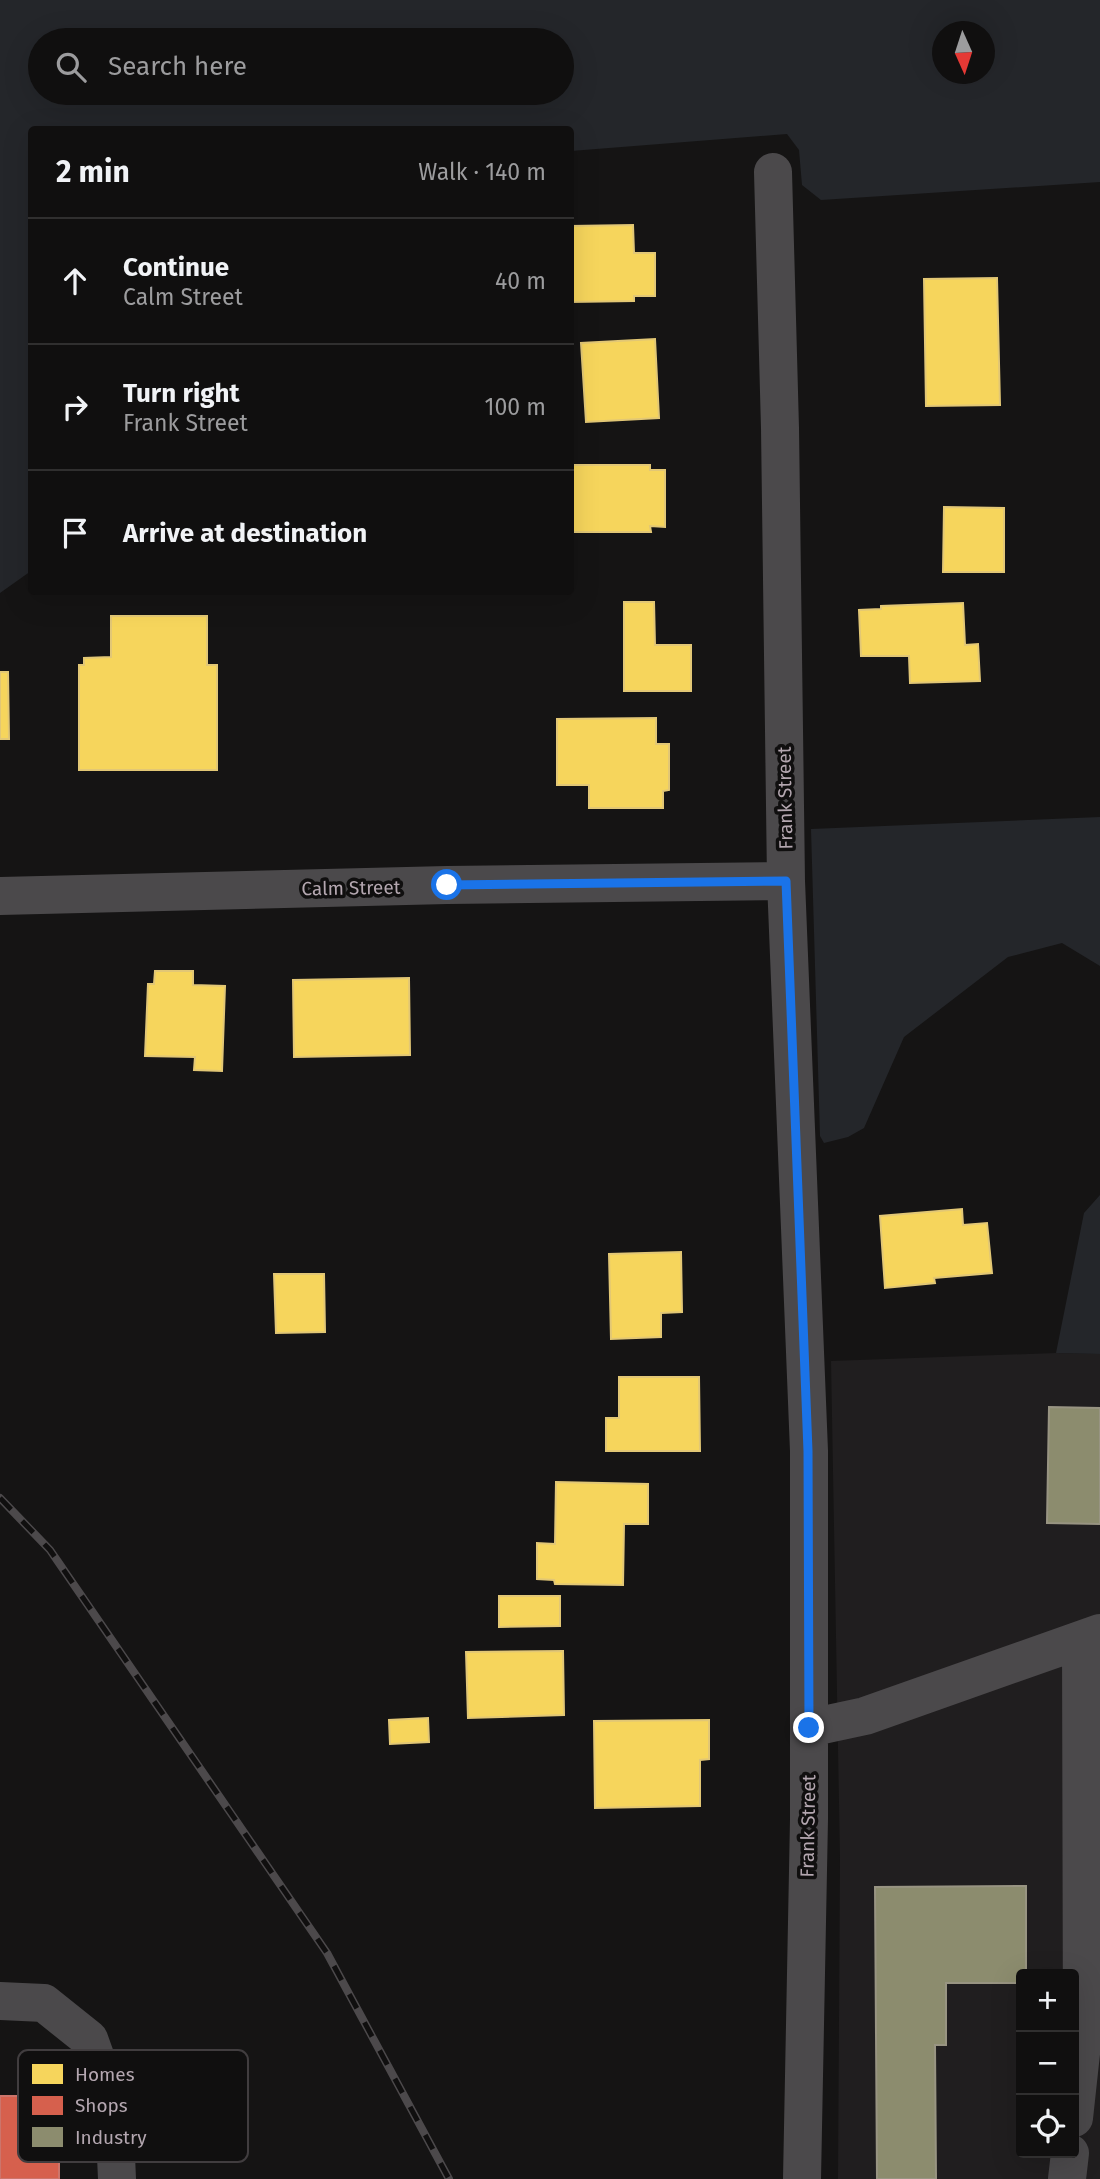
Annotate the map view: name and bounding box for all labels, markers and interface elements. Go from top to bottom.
north arrow [932,21,995,84]
search box [28,28,574,105]
icon: search [52,48,90,86]
text: Search here [108,51,247,82]
text: 2 min [56,154,130,190]
text: Walk · 140 m [418,158,546,186]
text: Continue [123,252,229,283]
icon: ahead [56,262,94,300]
text: 40 m [495,267,546,295]
text: Calm Street [123,283,243,311]
text: Turn right [123,378,240,409]
icon: right [56,388,94,426]
text: 100 m [485,393,546,421]
text: Frank Street [123,409,248,437]
icon: arrive [56,514,94,552]
text: Arrive at destination [123,518,367,549]
street label: Frank Street [773,746,797,850]
route start [431,869,462,900]
street label: Calm Street [301,876,401,900]
route end [793,1712,824,1743]
street label: Frank Street [796,1774,820,1878]
map controls [1016,1969,1079,2158]
button: + [1016,1969,1079,2032]
button: − [1016,2032,1079,2095]
legend [18,2050,248,2162]
text: Homes [75,2063,135,2086]
text: Shops [75,2094,128,2117]
button: locate [1016,2095,1079,2158]
text: Industry [75,2126,147,2149]

